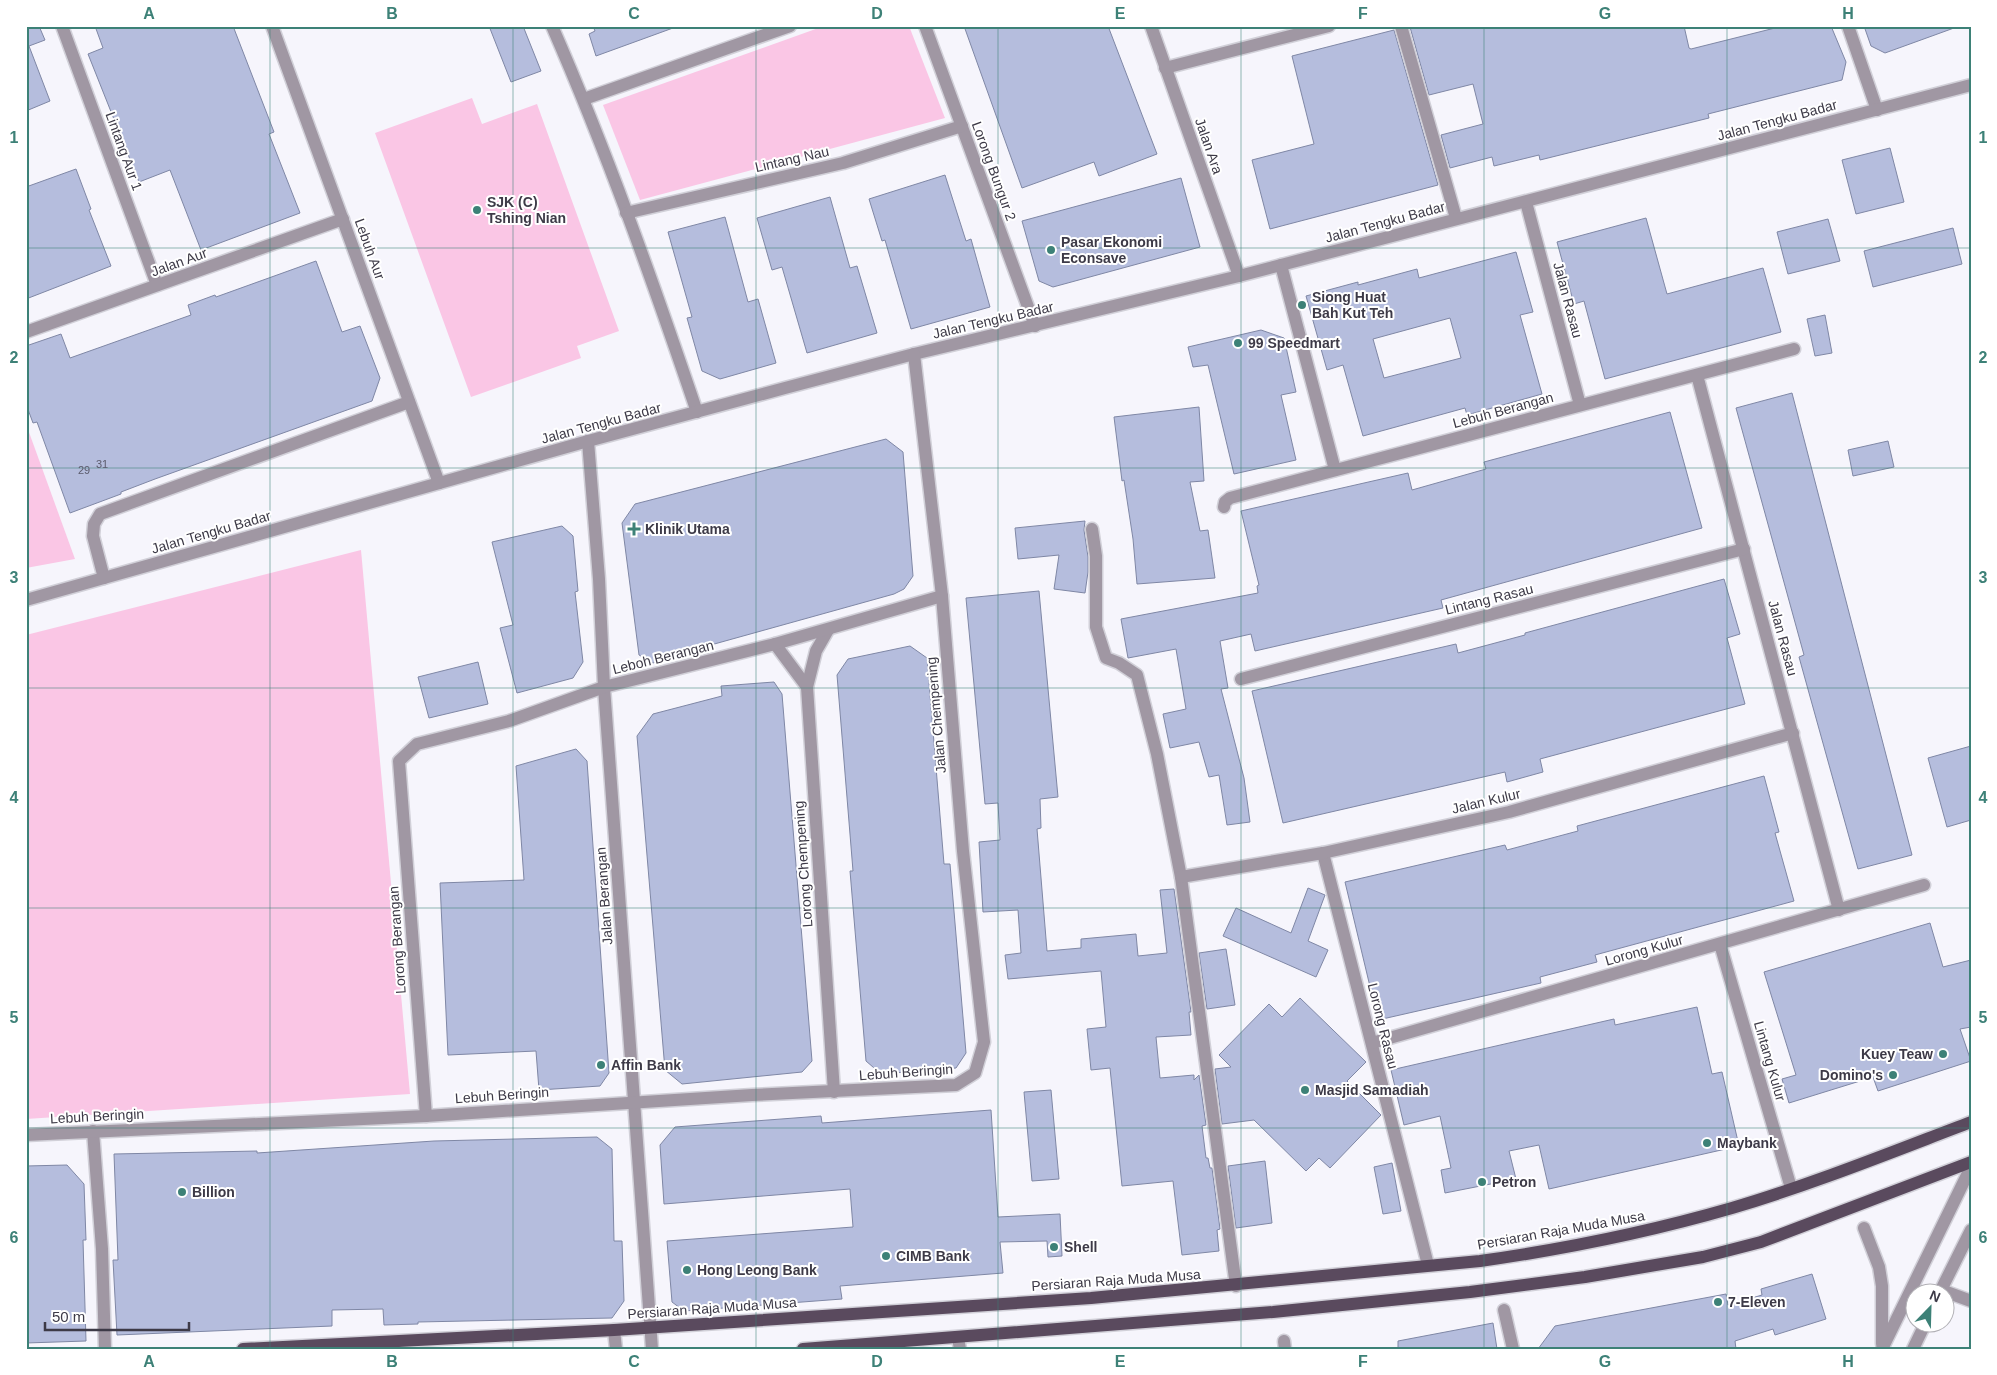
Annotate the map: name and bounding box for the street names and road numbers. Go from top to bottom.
street label: Jalan Tengku Badar [1715,96,1839,144]
street label: Lintang Aur 1 [102,109,146,193]
street label: Jalan Ara [1192,116,1226,176]
street label: Lorong Bungur 2 [969,119,1019,223]
street label: Lintang Nau [753,143,831,175]
street label: Jalan Tengku Badar [1323,198,1447,246]
street label: Lebuh Aur [352,216,389,282]
street label: Jalan Aur [149,244,209,280]
street label: Jalan Rasau [1550,260,1586,340]
street label: Jalan Tengku Badar [931,298,1055,342]
street label: Lebuh Berangan [1451,389,1555,431]
street label: Jalan Tengku Badar [539,399,663,447]
street label: Jalan Tengku Badar [149,507,273,557]
street label: Lintang Rasau [1443,580,1535,618]
street label: Jalan Rasau [1765,598,1801,678]
street label: Leboh Berangan [611,637,715,677]
street label: Jalan Chempening [923,656,949,774]
street label: Jalan Kulur [1450,785,1522,817]
street label: Lorong Chempening [791,800,815,928]
street label: Jalan Berangan [593,847,615,945]
street label: Lorong Berangan [385,885,409,995]
street label: Lorong Kulur [1603,931,1685,969]
street label: Lorong Rasau [1365,981,1401,1071]
street label: Lintang Kulur [1751,1019,1789,1103]
street label: Lebuh Beringin [858,1061,954,1083]
street label: Lebuh Beringin [454,1084,550,1106]
street label: Lebuh Beringin [50,1106,144,1126]
street label: Persiaran Raja Muda Musa [1476,1207,1646,1253]
street label: Persiaran Raja Muda Musa [1031,1266,1201,1294]
street label: Persiaran Raja Muda Musa [627,1294,797,1322]

